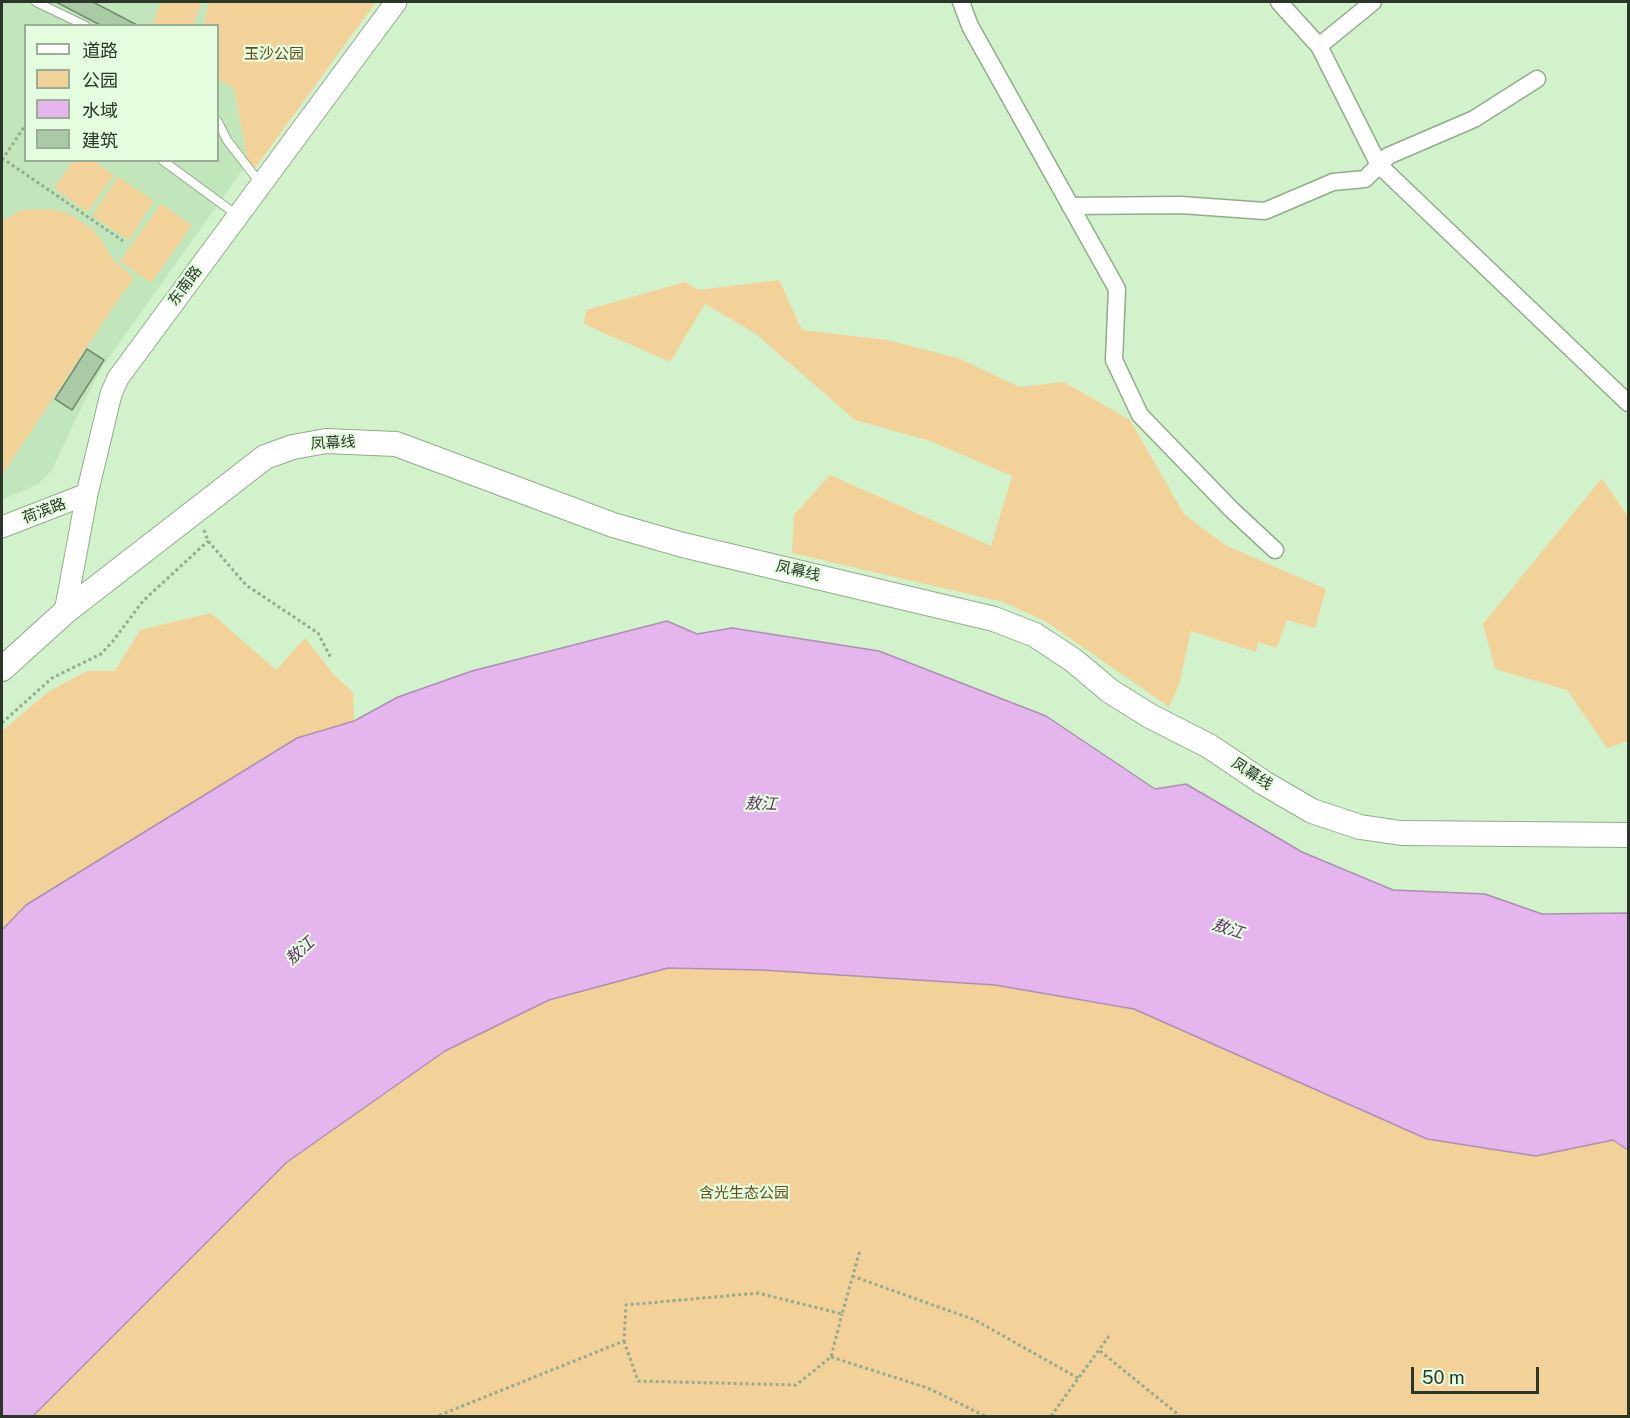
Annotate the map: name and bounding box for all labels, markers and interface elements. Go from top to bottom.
legend [24,24,219,162]
text: 道路 [82,40,118,61]
park label: 玉沙公园 [244,45,304,63]
text: 公园 [82,70,118,91]
text: 水域 [82,100,118,121]
text: 建筑 [82,130,118,151]
street label: 东南路 [164,263,206,309]
street label: 凤幕线 [310,433,356,453]
street label: 荷滨路 [20,495,68,527]
street label: 凤幕线 [774,557,822,585]
street label: 凤幕线 [1228,754,1276,794]
water label: 敖江 [745,794,777,814]
water label: 敖江 [1210,915,1246,943]
water label: 敖江 [282,933,318,969]
park label: 含光生态公园 [699,1184,789,1202]
scale bar [1414,1355,1542,1393]
text: 50 m [1422,1367,1465,1388]

